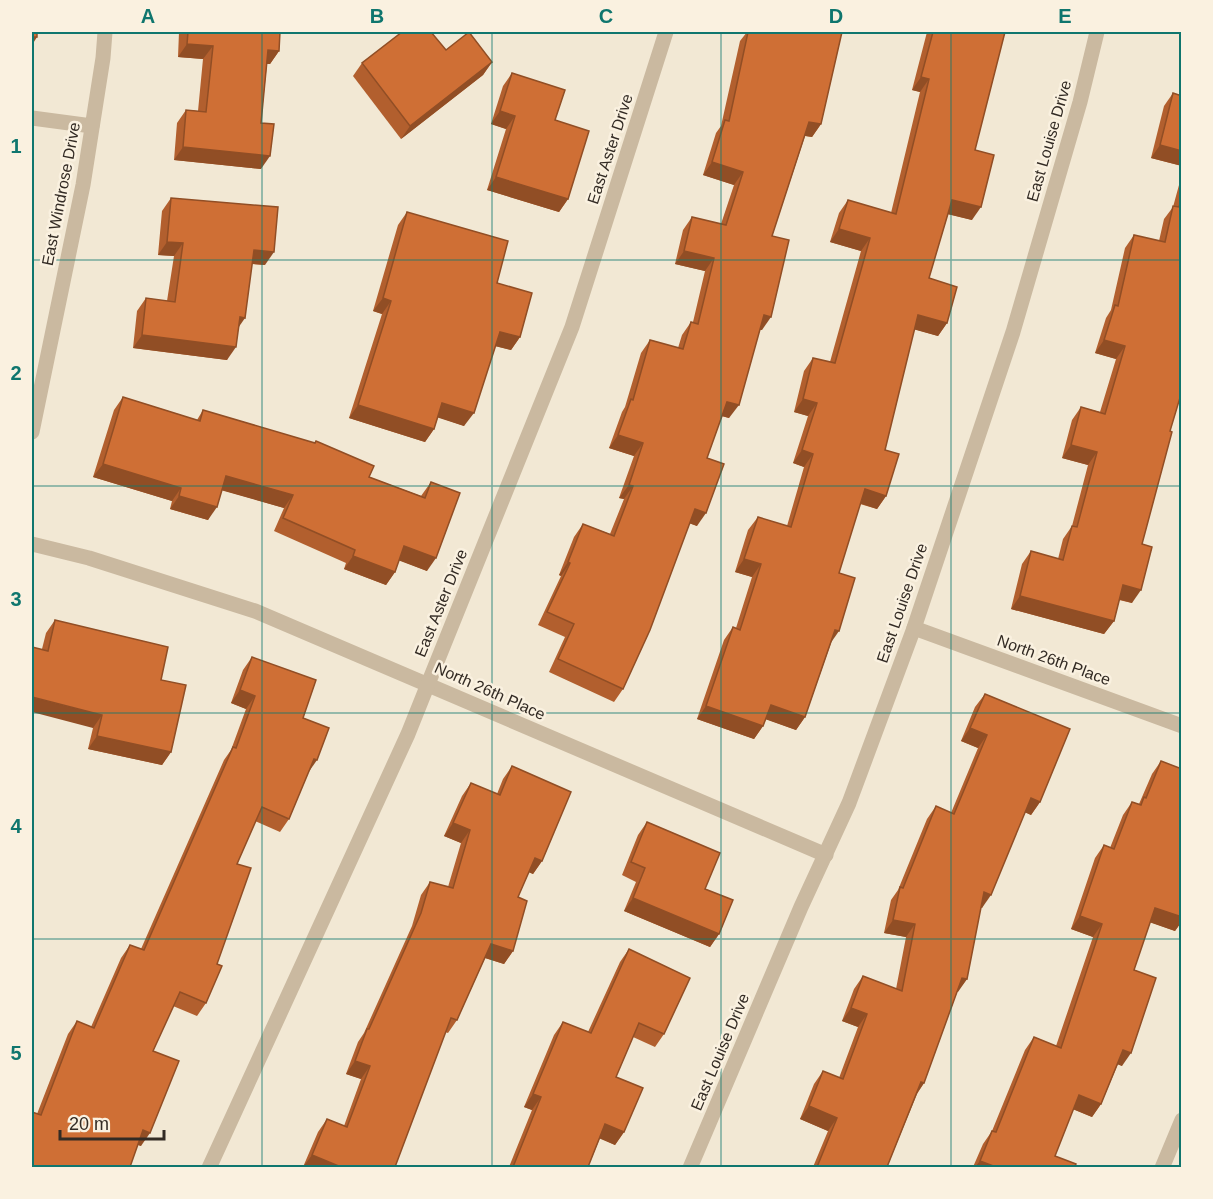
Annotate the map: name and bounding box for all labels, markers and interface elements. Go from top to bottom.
text: A [141,5,155,27]
text: B [370,5,384,27]
text: C [599,5,613,27]
text: D [829,5,843,27]
text: E [1058,5,1072,27]
street label: East Louise Drive [1024,78,1074,204]
street label: East Aster Drive [584,92,636,206]
street label: East Windrose Drive [39,121,83,267]
text: 1 [10,135,22,157]
text: 2 [10,362,22,384]
street label: East Louise Drive [874,541,930,665]
street label: East Aster Drive [412,547,470,659]
text: 3 [10,588,22,610]
street label: North 26th Place [995,632,1113,688]
street label: North 26th Place [432,659,548,723]
text: 4 [10,815,22,837]
street label: East Louise Drive [688,991,752,1113]
text: 5 [10,1042,22,1064]
scale bar [60,1103,164,1141]
text: 20 m [69,1114,109,1134]

